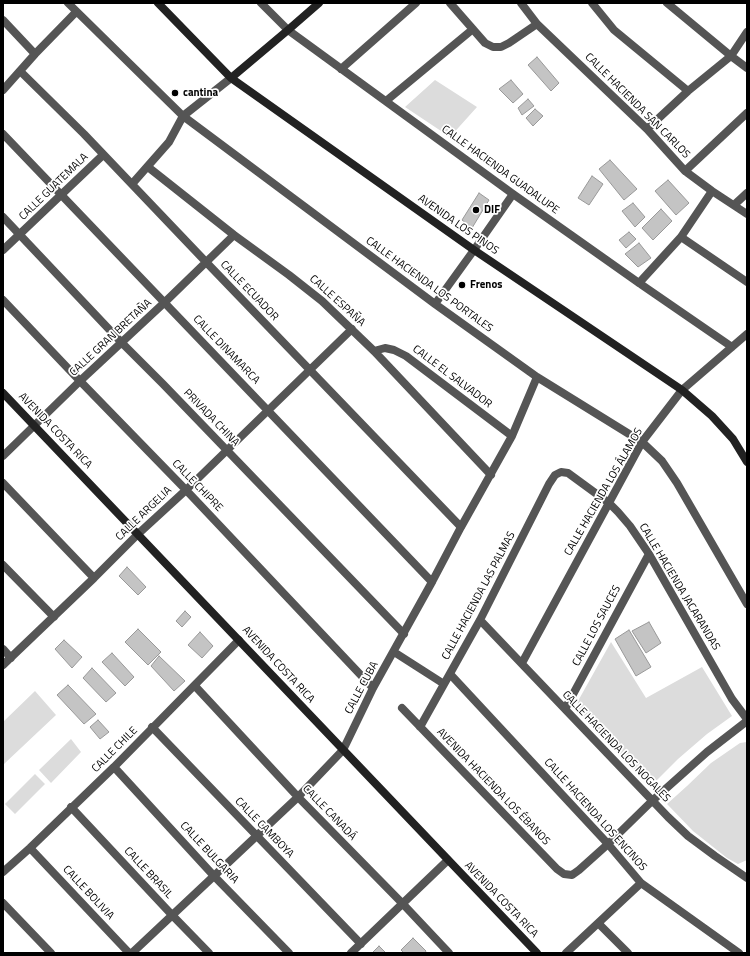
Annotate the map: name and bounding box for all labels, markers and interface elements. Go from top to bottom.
street label: CALLE HACIENDA SAN CARLOS [582,51,692,161]
place label: cantina [183,86,218,100]
marker: cantina [170,88,180,98]
street label: CALLE HACIENDA GUADALUPE [439,123,561,217]
street label: CALLE GUATEMALA [17,151,91,223]
street label: AVENIDA LOS PINOS [415,192,501,258]
place label: DIF [484,203,500,217]
marker: DIF [471,205,481,215]
street label: CALLE HACIENDA LOS PORTALES [363,234,495,336]
street label: CALLE ECUADOR [217,258,281,324]
street label: CALLE ESPAÑA [306,273,368,329]
place label: Frenos [470,278,502,292]
marker: Frenos [457,280,467,290]
street label: CALLE GRAN BRETAÑA [67,297,155,379]
street label: CALLE DINAMARCA [190,313,262,387]
street label: CALLE EL SALVADOR [410,343,494,411]
street label: PRIVADA CHINA [180,387,242,449]
street label: AVENIDA COSTA RICA [15,390,95,472]
street label: CALLE HACIENDA LOS ÁLAMOS [562,426,646,558]
street label: CALLE CHIPRE [169,457,225,515]
street label: CALLE ARGELIA [113,484,175,544]
street label: CALLE HACIENDA JACARANDAS [636,521,722,653]
street label: CALLE HACIENDA LAS PALMAS [440,530,518,662]
street label: CALLE LOS SAUCES [570,583,624,669]
street label: AVENIDA COSTA RICA [239,624,317,706]
street label: CALLE CUBA [343,659,381,717]
street label: CALLE HACIENDA LOS NOGALES [559,689,673,805]
street label: CALLE CHILE [89,724,141,776]
street label: AVENIDA HACIENDA LOS ÉBANOS [434,726,552,848]
street label: CALLE HACIENDA LOS ENCINOS [541,756,649,874]
street label: CALLE CANADÁ [299,783,359,843]
street label: CALLE CAMBOYA [232,795,296,861]
street label: CALLE BULGARIA [177,819,241,887]
street label: CALLE BRASIL [121,845,175,901]
street label: AVENIDA COSTA RICA [461,859,541,941]
street label: CALLE BOLIVIA [60,863,116,923]

